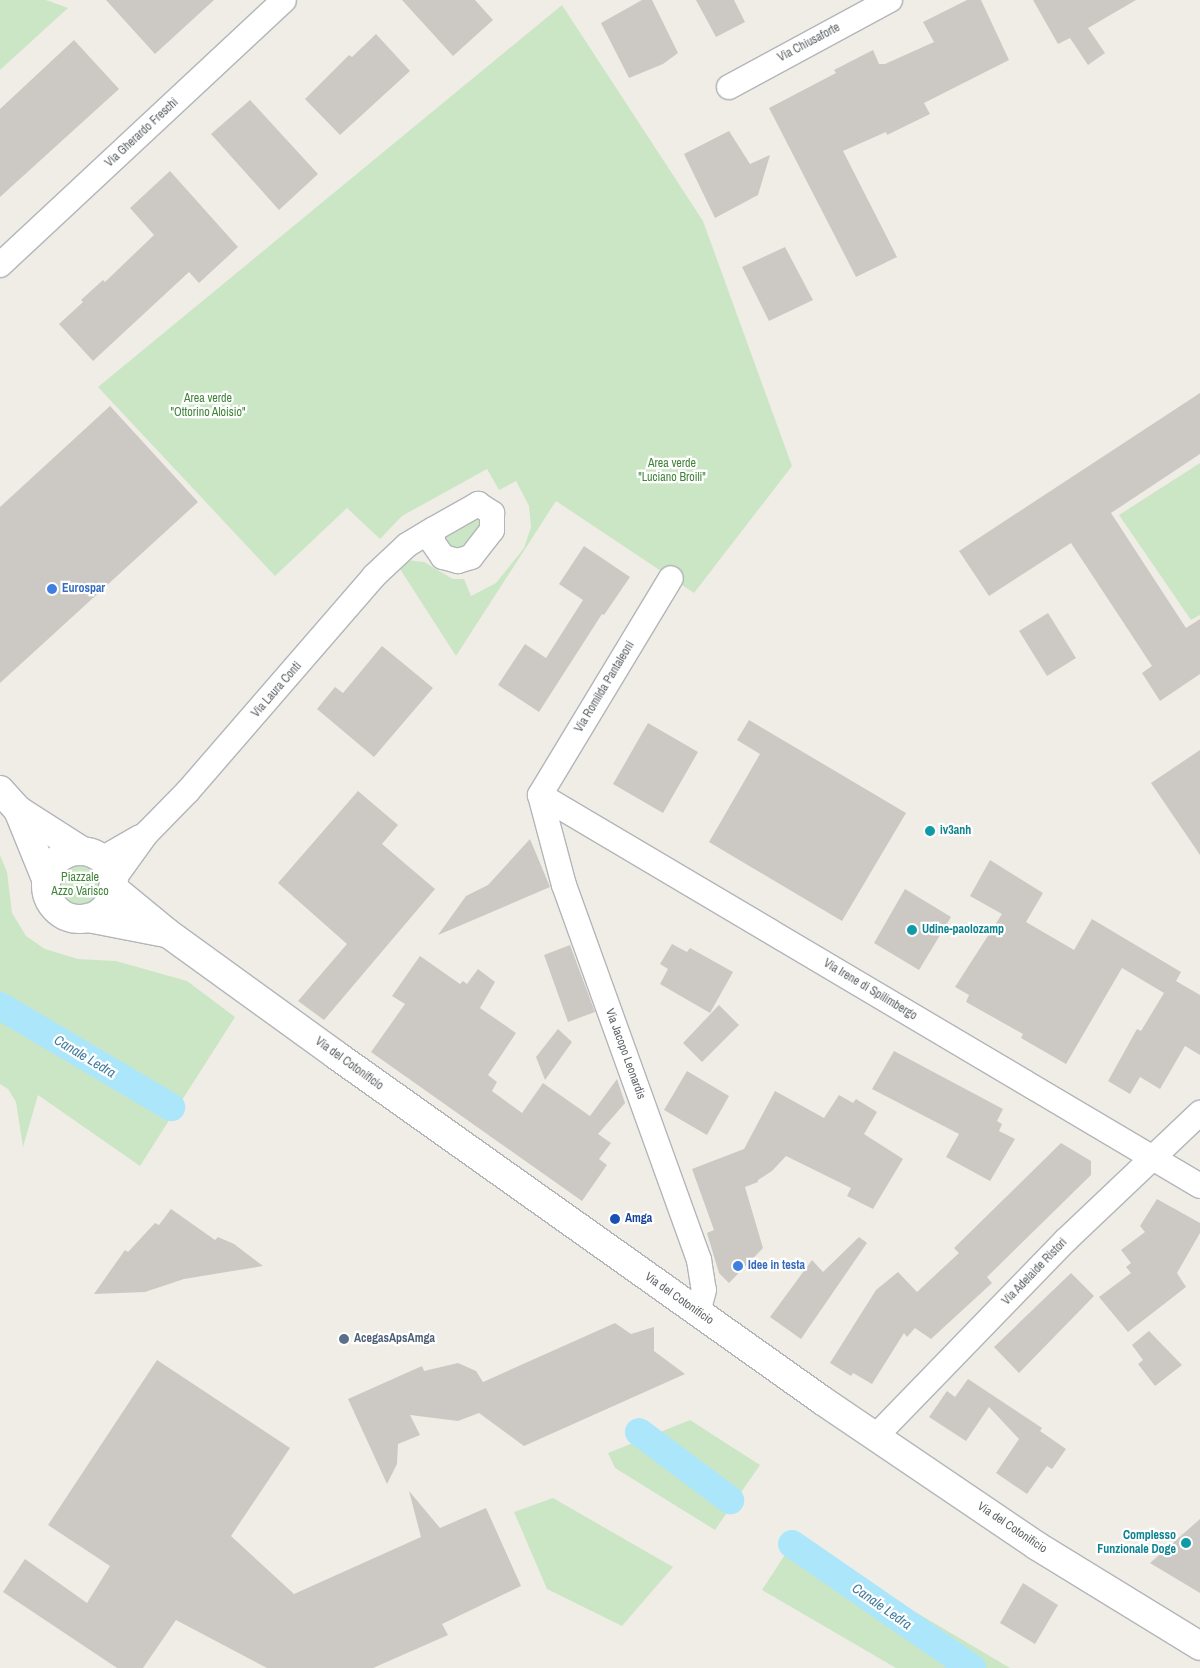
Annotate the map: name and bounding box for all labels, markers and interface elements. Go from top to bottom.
street label: Via Chiusaforte [776,21,842,65]
street label: Via Gherardo Freschi [103,96,181,170]
park label: Area verde "Ottorino Aloisio" [170,392,246,420]
park label: Area verde "Luciano Broili" [638,457,706,485]
place label: Eurospar [62,582,105,596]
marker: Eurospar [46,583,58,595]
street label: Via Romilda Pantaleoni [572,639,638,735]
street label: Via Laura Conti [249,659,305,721]
place label: iv3anh [940,824,971,838]
marker: iv3anh [924,825,936,837]
park label: Piazzale Azzo Varisco [51,871,109,899]
place label: Udine-paolozamp [922,923,1004,937]
marker: Udine-paolozamp [906,924,918,936]
street label: Via Irene di Spilimbergo [821,956,919,1024]
street label: Via Jacopo Leonardis [602,1007,648,1101]
water label: Canale Ledra [51,1031,119,1081]
street label: Via del Cotonificio [312,1034,386,1094]
place label: Amga [625,1212,652,1226]
marker: Amga [609,1213,621,1225]
street label: Via Adelaide Ristori [999,1235,1071,1309]
place label: Idee in testa [748,1259,805,1273]
marker: Idee in testa [732,1260,744,1272]
street label: Via del Cotonificio [642,1270,716,1328]
place label: AcegasApsAmga [354,1332,435,1346]
marker: AcegasApsAmga [338,1333,350,1345]
street label: Via del Cotonificio [974,1499,1050,1557]
place label: Complesso Funzionale Doge [1097,1529,1176,1557]
marker: Complesso Funzionale Doge [1180,1537,1192,1549]
water label: Canale Ledra [849,1579,915,1633]

